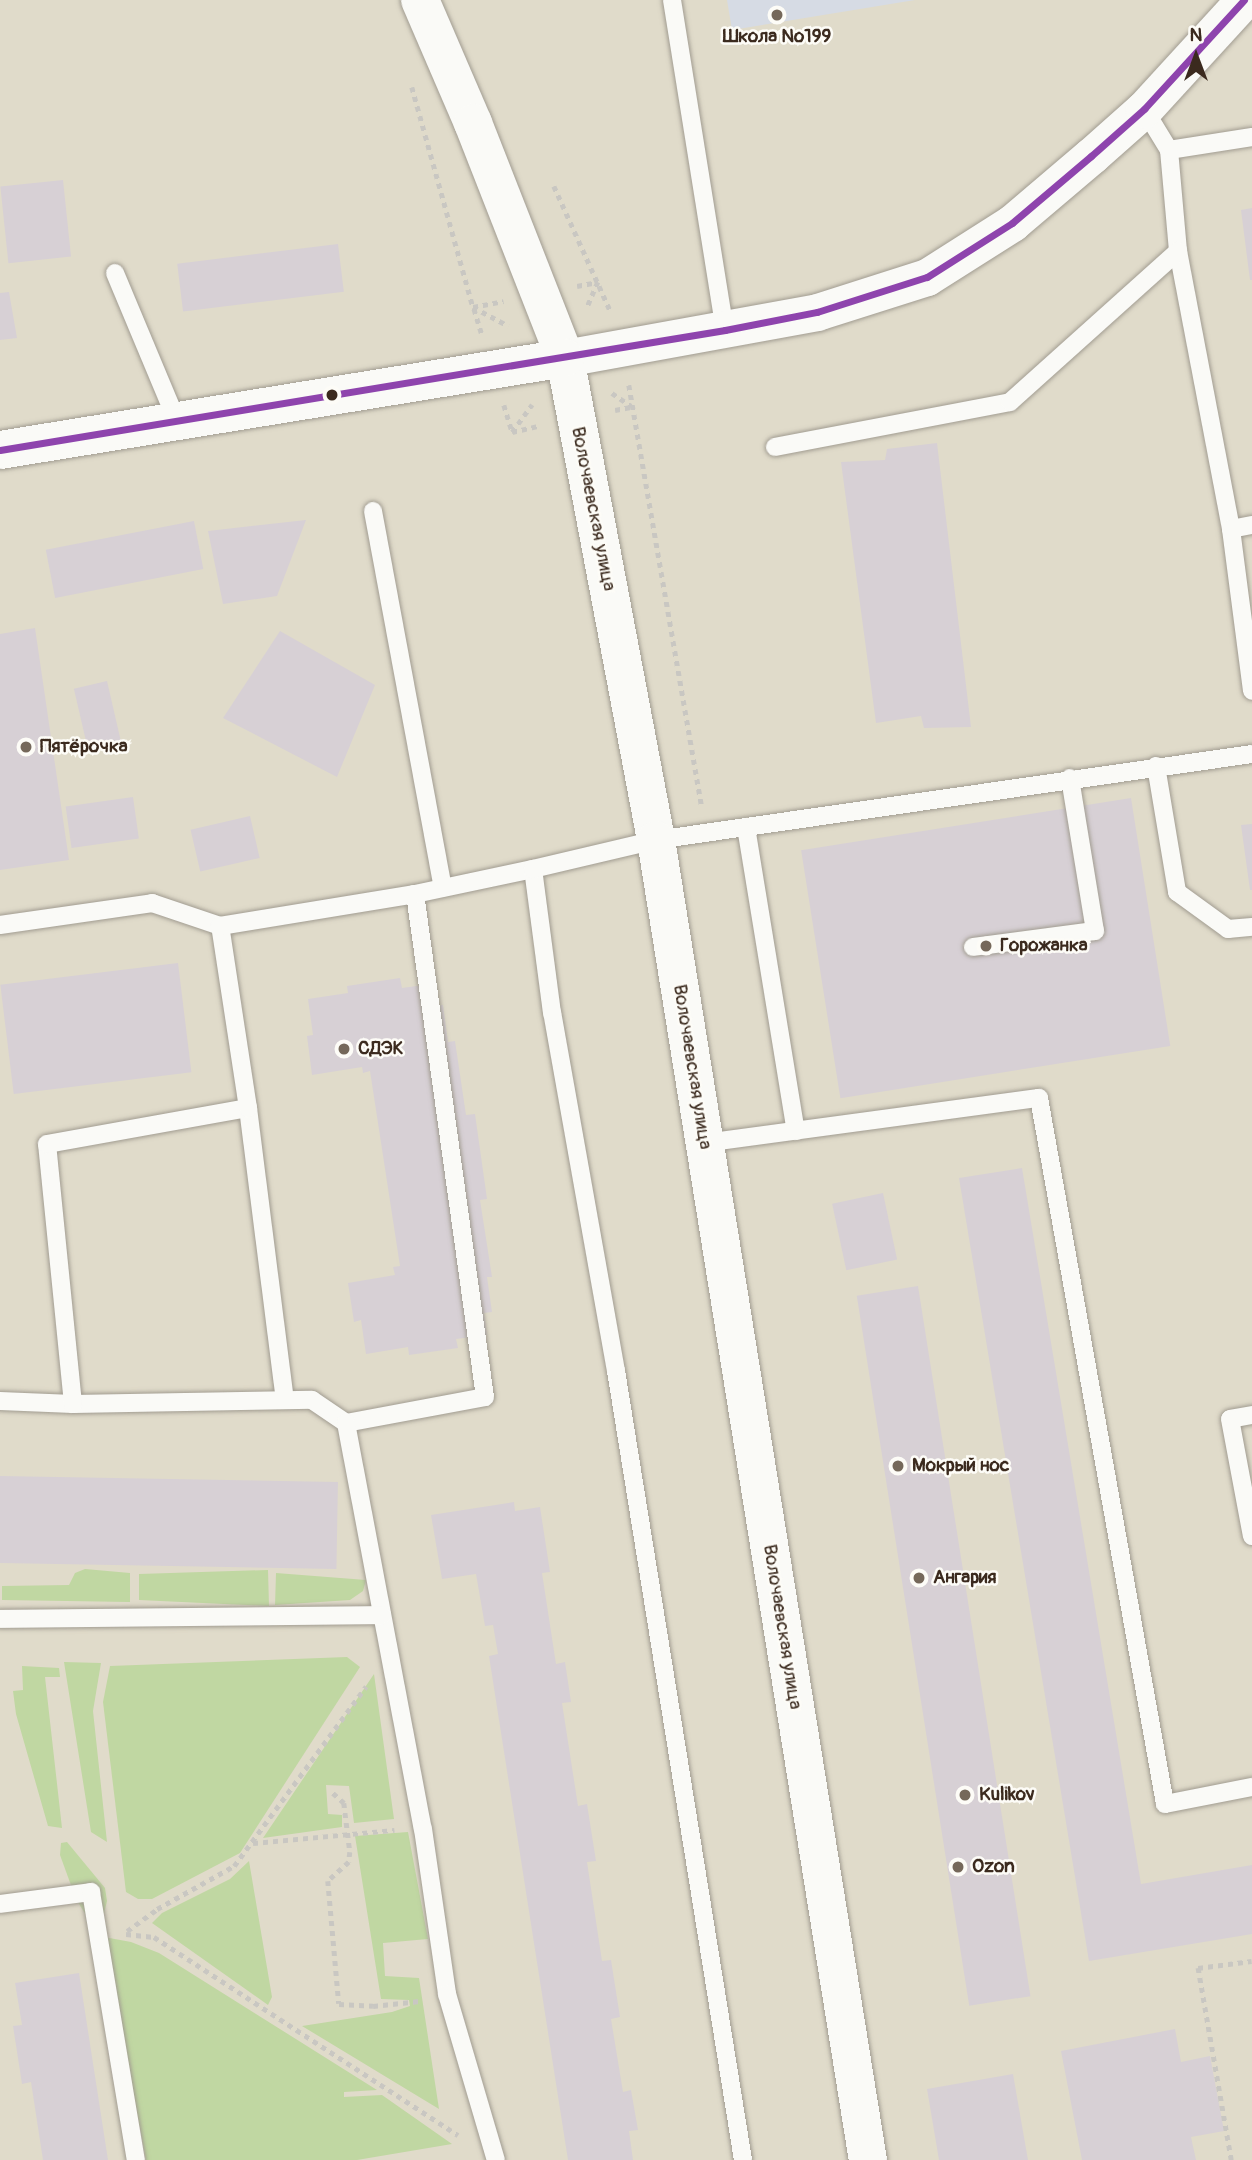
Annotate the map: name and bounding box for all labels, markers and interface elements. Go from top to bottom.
marker: Школа №199 [769,7,785,23]
north arrow [1161,21,1231,91]
text: N [1190,23,1202,47]
place label: Школа №199 [723,26,831,48]
unlabelled marker [325,388,339,402]
street label: Волочаевская улица [566,425,620,593]
place label: Пятёрочка [40,736,128,758]
marker: Пятёрочка [18,739,34,755]
place label: Горожанка [1000,935,1088,957]
marker: Горожанка [978,938,994,954]
street label: Волочаевская улица [668,983,716,1151]
place label: СДЭК [358,1038,403,1060]
marker: СДЭК [336,1041,352,1057]
place label: Мокрый нос [912,1455,1009,1477]
marker: Мокрый нос [890,1458,906,1474]
street label: Волочаевская улица [758,1543,806,1711]
place label: Ангария [933,1567,996,1589]
marker: Ангария [911,1570,927,1586]
place label: Kulikov [979,1784,1035,1806]
marker: Kulikov [957,1787,973,1803]
place label: Ozon [972,1856,1015,1878]
marker: Ozon [950,1859,966,1875]

